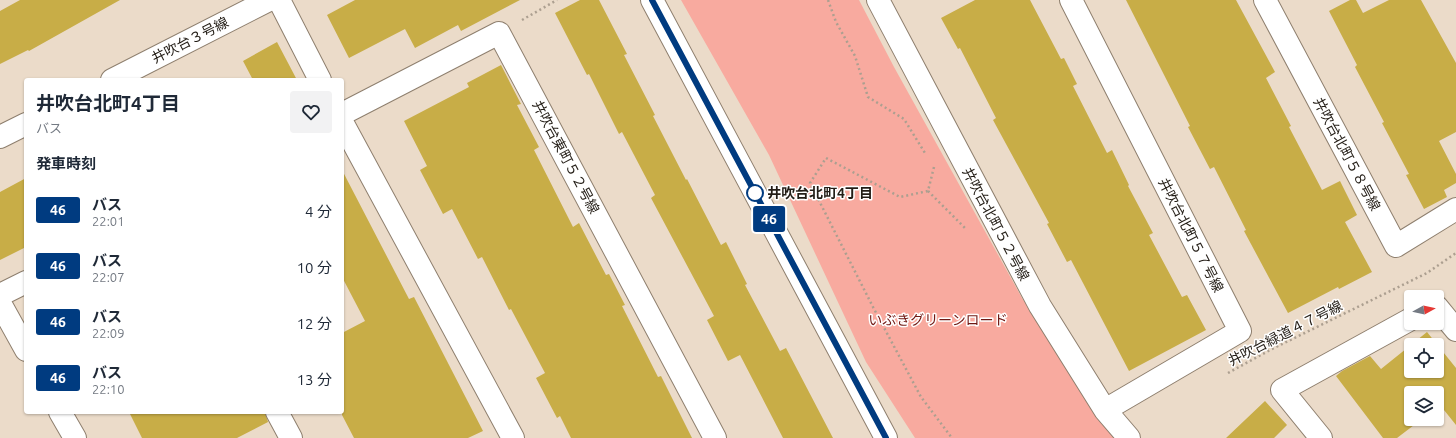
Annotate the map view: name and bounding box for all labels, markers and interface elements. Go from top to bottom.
street label: 井吹台３号線 [149,14,231,66]
button: heart [290,91,332,133]
text: 井吹台北町4丁目 [36,92,180,114]
street label: 井吹台北町５８号線 [1310,95,1384,213]
street label: 井吹台東町５２号線 [529,98,603,216]
text: バス [36,121,62,135]
text: 発車時刻 [36,155,96,172]
street label: 井吹台北町５２号線 [959,165,1033,283]
street label: 井吹台北町５７号線 [1155,175,1227,295]
marker: 井吹台北町4丁目 [746,184,764,202]
place label: 井吹台北町4丁目 [767,185,873,201]
text: バス [92,196,122,213]
text: 46 [50,202,66,218]
text: 4 分 [305,203,332,220]
line badge: 46 [751,206,787,232]
text: 46 [761,211,777,227]
text: 22:01 [92,214,125,228]
text: バス [92,252,122,269]
text: 46 [50,258,66,274]
text: 10 分 [297,259,332,276]
text: 22:07 [92,270,125,284]
north arrow [1404,290,1444,330]
map controls [1404,290,1444,426]
street label: 井吹台緑道４７号線 [1225,297,1345,369]
text: バス [92,308,122,325]
park label: いぶきグリーンロード [868,312,1008,328]
text: 46 [50,314,66,330]
text: 12 分 [297,315,332,332]
text: 22:09 [92,326,125,340]
button: locate [1404,338,1444,378]
text: バス [92,364,122,381]
text: 46 [50,370,66,386]
text: 13 分 [297,371,332,388]
text: 22:10 [92,382,125,396]
button: layers [1404,386,1444,426]

